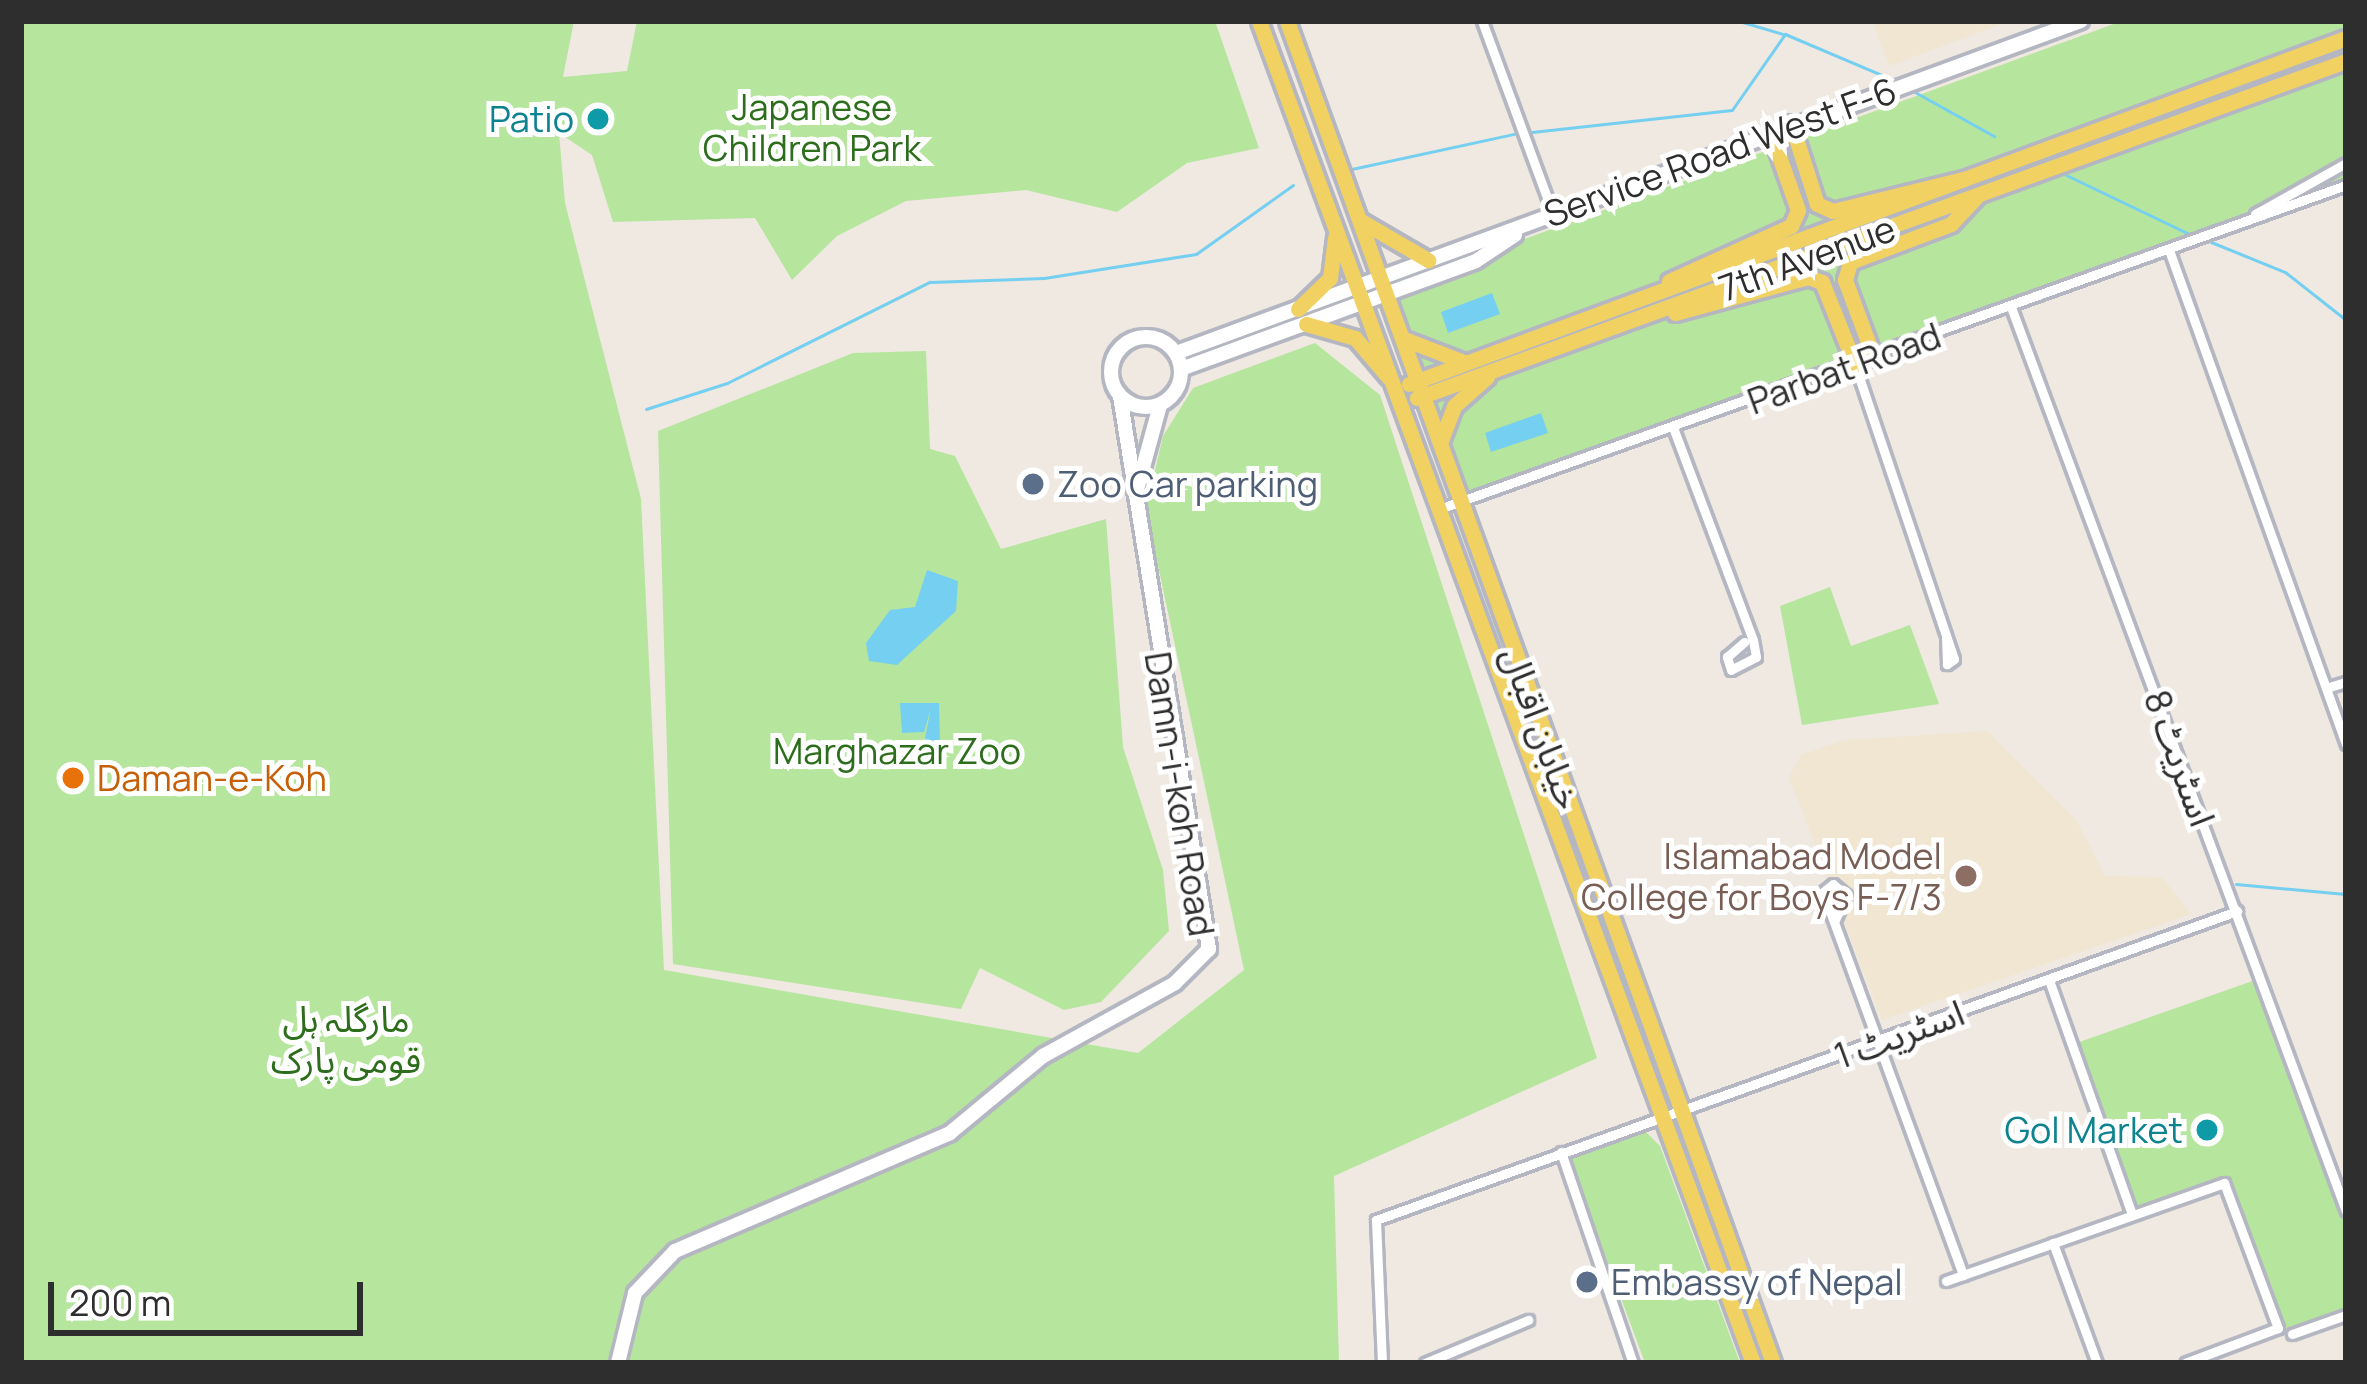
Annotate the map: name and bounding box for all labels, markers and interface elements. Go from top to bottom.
street label: Service Road West F-6 [1538,68,1902,236]
park label: Japanese Children Park [703,84,921,169]
place label: Patio [489,97,574,141]
marker: Patio [585,106,611,132]
street label: 7th Avenue [1713,206,1901,310]
street label: Parbat Road [1742,313,1946,423]
place label: Zoo Car parking [1057,462,1318,506]
marker: Zoo Car parking [1020,471,1046,497]
street label: خیابان اقبال [1493,641,1591,815]
street label: Damn-i-koh Road [1136,649,1224,939]
street label: اسٹریٹ 8 [2135,684,2225,832]
park label: Marghazar Zoo [773,729,1021,773]
place label: Daman-e-Koh [97,756,327,800]
marker: Daman-e-Koh [60,765,86,791]
place label: Islamabad Model College for Boys F-7/3 [1581,833,1942,918]
marker: Islamabad Model College for Boys F-7/3 [1953,863,1979,889]
street label: اسٹریٹ 1 [1828,991,1970,1077]
park label: مارگلہ ہل قومی پارک [271,996,421,1081]
place label: Gol Market [2005,1108,2183,1152]
marker: Gol Market [2194,1117,2220,1143]
scale bar [54,1258,369,1332]
place label: Embassy of Nepal [1611,1260,1903,1304]
marker: Embassy of Nepal [1574,1269,1600,1295]
text: 200 m [69,1278,171,1327]

